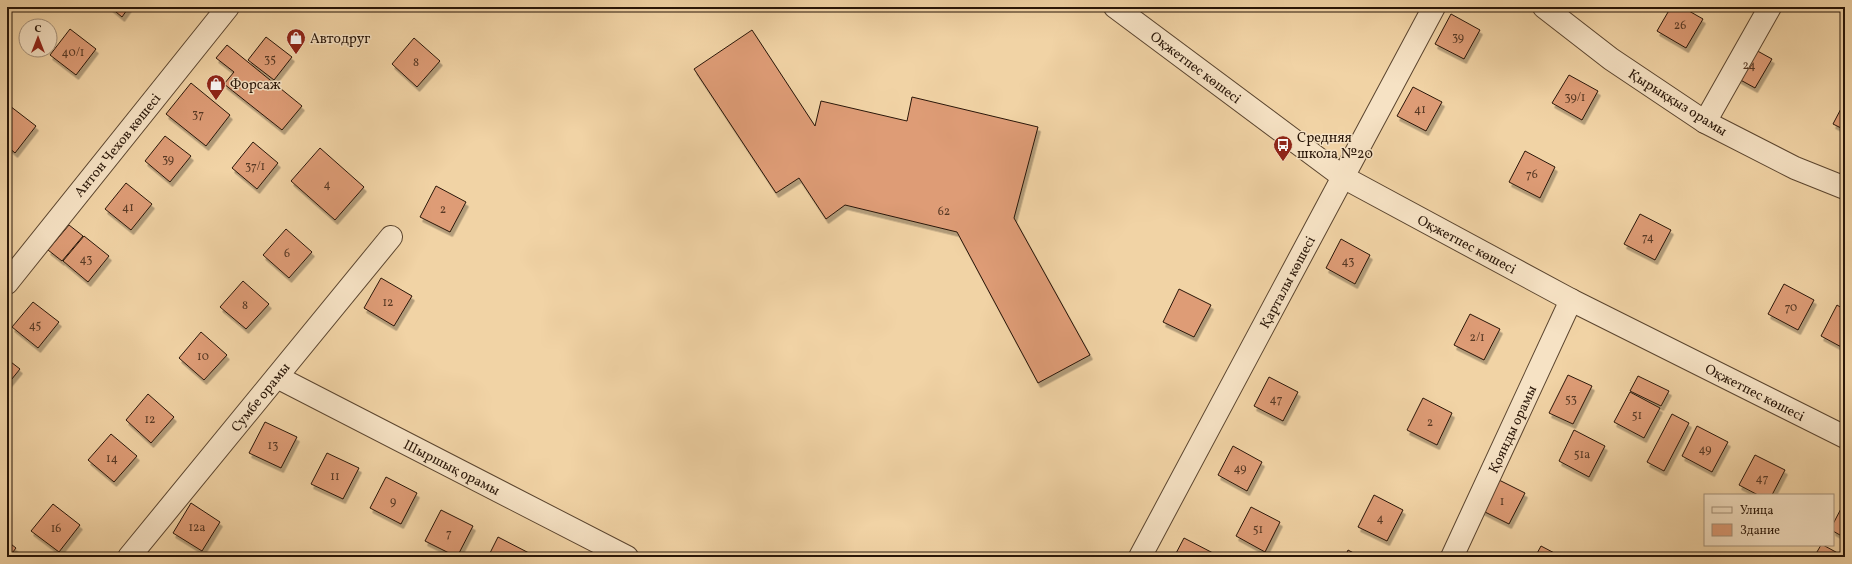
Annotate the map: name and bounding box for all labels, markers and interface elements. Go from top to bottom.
north arrow [18,18,58,58]
house number: 26 [1674,18,1686,34]
text: С [34,22,42,37]
shop icon: Автодруг [285,27,307,55]
street label: Оқжетпес көшесі [1146,28,1245,109]
place label: Автодруг [310,30,370,49]
house number: 39 [1452,30,1464,46]
house number: 40/1 [62,45,84,61]
house number: 35 [264,52,276,68]
house number: 8 [413,55,419,71]
house number: 24 [1742,58,1756,74]
street label: Қырыққыз орамы [1624,65,1730,141]
shop icon: Форсаж [205,73,227,101]
place label: Форсаж [230,76,281,95]
street label: Антон Чехов көшесі [70,90,166,202]
house number: 39/1 [1565,90,1585,106]
house number: 41 [1414,102,1426,118]
house number: 37 [192,107,204,123]
place label: Средняя школа №20 [1297,129,1373,164]
bus stop icon: Средняя школа №20 [1272,134,1294,162]
house number: 39 [162,152,174,168]
house number: 37/1 [245,159,265,175]
house number: 76 [1526,167,1538,183]
house number: 4 [323,177,331,193]
house number: 41 [122,200,134,216]
house number: 2 [440,202,446,218]
house number: 62 [938,204,950,220]
street label: Оқжетпес көшесі [1414,211,1519,279]
house number: 74 [1642,230,1654,246]
street label: Қарталы көшесі [1256,233,1321,332]
house number: 6 [284,246,290,262]
house number: 43 [80,252,92,268]
house number: 43 [1342,254,1354,270]
house number: 12 [382,295,394,311]
house number: 8 [242,298,248,314]
house number: 70 [1785,300,1797,316]
house number: 45 [29,318,42,334]
house number: 2/1 [1469,330,1485,346]
house number: 10 [197,349,209,365]
street label: Сумбе орамы [227,359,295,437]
street label: Оқжетпес көшесі [1701,360,1807,427]
street label: Қоянды орамы [1485,382,1542,477]
house number: 47 [1270,392,1283,408]
house number: 53 [1565,392,1577,408]
house number: 51 [1632,408,1642,424]
house number: 12 [144,412,156,428]
house number: 2 [1427,415,1433,431]
street label: Шыршық орамы [400,436,503,501]
house number: 13 [268,438,278,454]
house number: 49 [1698,442,1712,458]
house number: 51а [1574,447,1590,463]
house number: 14 [106,451,118,467]
house number: 49 [1233,461,1247,477]
house number: 11 [330,469,340,485]
house number: 47 [1756,471,1769,487]
house number: 9 [390,494,396,510]
house number: 1 [1500,494,1504,510]
legend [1704,494,1834,546]
text: Улица [1740,503,1773,519]
house number: 4 [1376,511,1384,527]
house number: 12а [188,520,206,536]
house number: 16 [51,521,61,537]
house number: 51 [1253,522,1263,538]
text: Здание [1740,523,1780,539]
house number: 7 [446,526,452,542]

